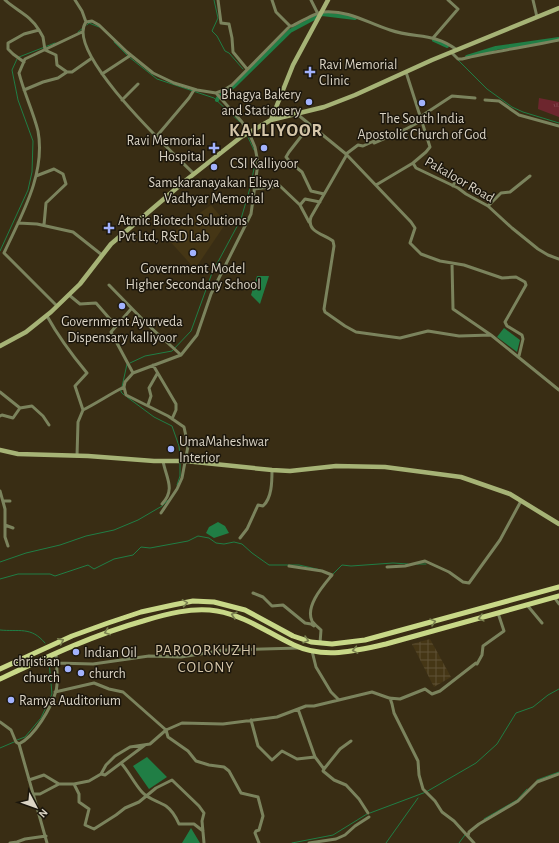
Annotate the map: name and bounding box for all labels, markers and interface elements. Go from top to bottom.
place label: Ravi Memorial Clinic [319,58,397,88]
marker: Ravi Memorial Clinic [304,66,316,78]
place label: Bhagya Bakery and Stationery [221,88,301,118]
marker: Bhagya Bakery and Stationery [304,97,314,107]
marker: The South India Apostolic Church of God [417,98,427,108]
place label: The South India Apostolic Church of God [357,112,487,142]
district label: KALLIYOOR [229,122,323,140]
place label: Ravi Memorial Hospital [127,134,205,164]
marker: Ravi Memorial Hospital [208,142,220,154]
marker: CSI Kalliyoor [259,143,269,153]
street label: Pakaloor Road [422,154,497,205]
place label: CSI Kalliyoor [230,157,299,171]
marker: Samskaranayakan Elisya Vadhyar Memorial [209,162,219,172]
place label: Samskaranayakan Elisya Vadhyar Memorial [149,176,280,206]
place label: Atmic Biotech Solutions Pvt Ltd, R&D Lab [118,214,247,244]
marker: Atmic Biotech Solutions Pvt Ltd, R&D Lab [103,222,115,234]
marker: Government Model Higher Secondary School [188,248,198,258]
place label: Government Model Higher Secondary School [125,262,261,292]
marker: Government Ayurveda Dispensary kalliyoor [117,301,127,311]
place label: Government Ayurveda Dispensary kalliyoor [61,315,183,345]
place label: UmaMaheshwar Interior [179,435,269,465]
marker: UmaMaheshwar Interior [166,444,176,454]
one-way arrow [181,599,188,608]
one-way arrow [230,611,237,620]
one-way arrow [478,613,485,622]
one-way arrow [430,619,436,627]
one-way arrow [104,627,111,635]
one-way arrow [302,635,309,644]
one-way arrow [56,638,64,646]
district label: PAROORKUZHI COLONY [155,643,257,675]
place label: Indian Oil [84,646,137,660]
one-way arrow [352,646,358,654]
marker: Indian Oil [71,647,81,657]
place label: christian church [13,655,60,685]
marker: christian church [63,664,73,674]
place label: church [89,667,126,681]
marker: church [76,668,86,678]
place label: Ramya Auditorium [19,694,121,708]
marker: Ramya Auditorium [6,695,16,705]
north arrow [16,787,56,827]
text: N [37,807,50,820]

